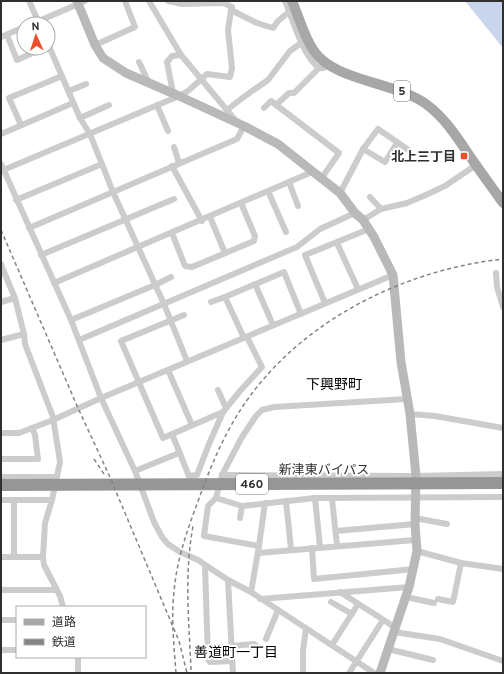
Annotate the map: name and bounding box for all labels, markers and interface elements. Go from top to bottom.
north arrow [16,16,56,56]
text: N [31,20,40,34]
road number: 5 [394,81,410,101]
place label: 北上三丁目 [391,150,456,166]
marker: 北上三丁目 [459,151,469,161]
district label: 下興野町 [306,377,362,394]
street label: 新津東バイパス [279,463,369,479]
road number: 460 [236,474,268,494]
legend [16,606,146,658]
text: 道路 [52,615,76,631]
text: 鉄道 [52,635,76,651]
district label: 善道町一丁目 [194,645,278,662]

